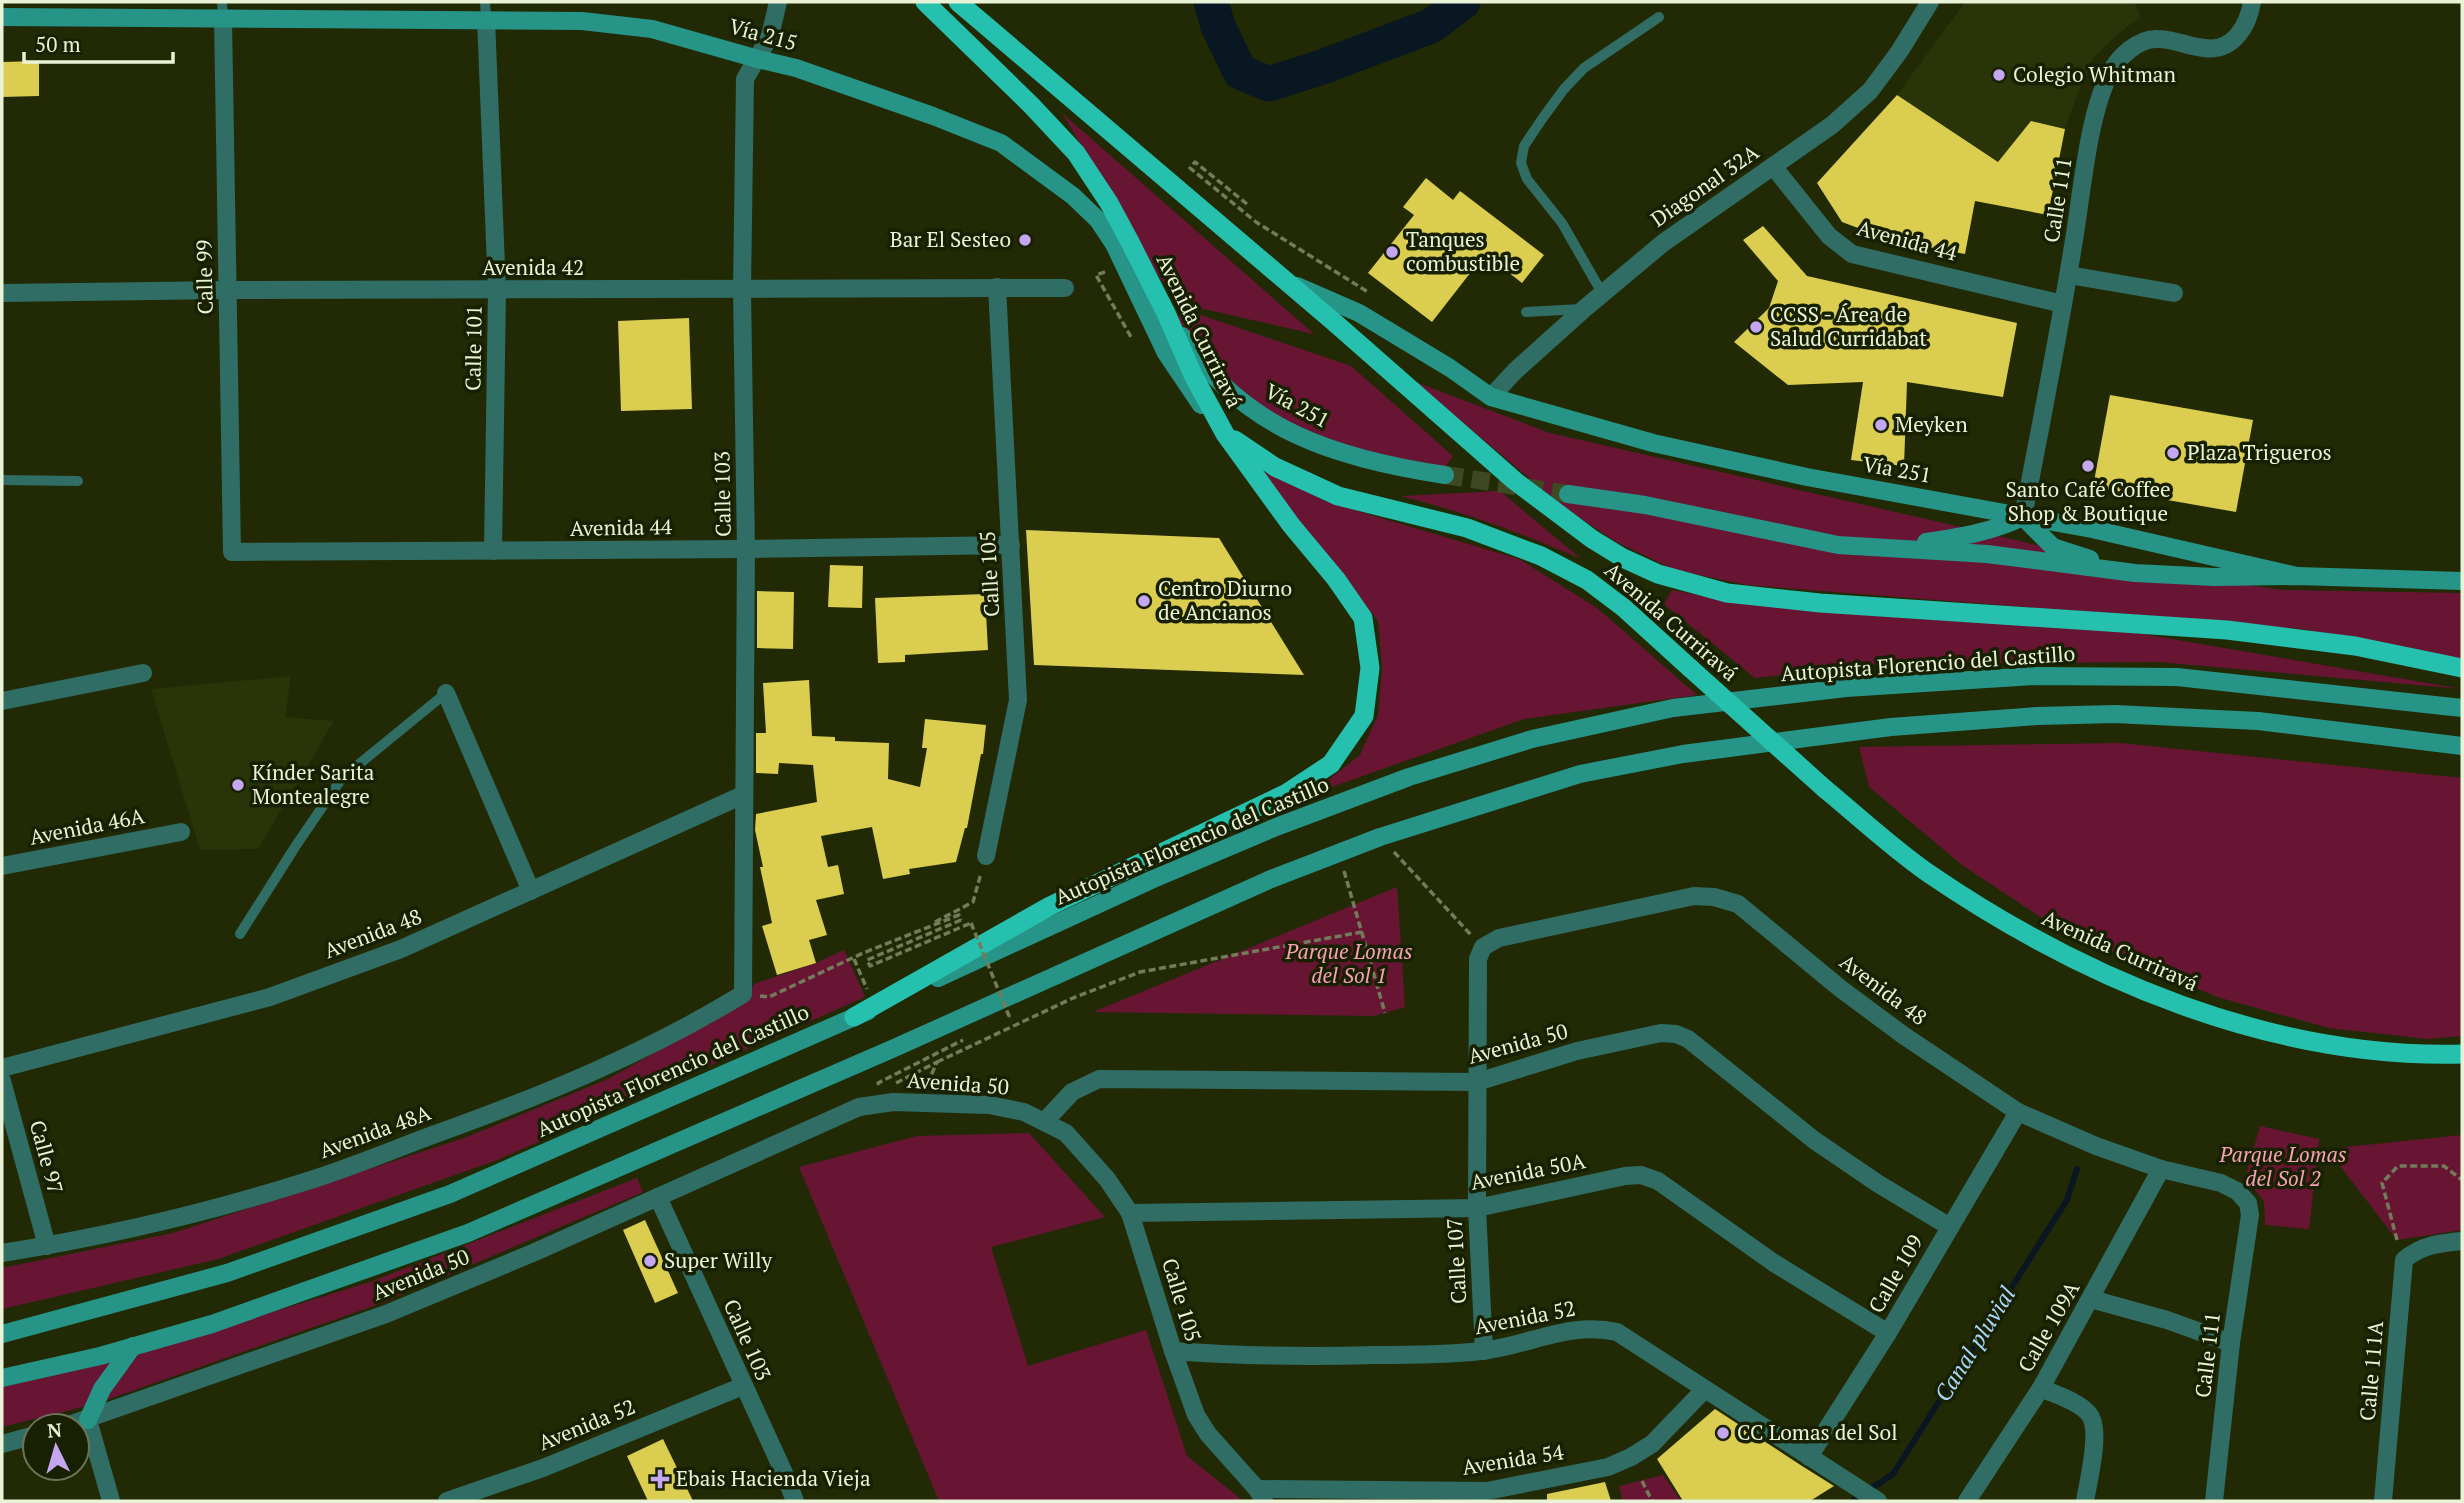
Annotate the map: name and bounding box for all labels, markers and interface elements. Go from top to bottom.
street label: Vía 215 [726,12,800,57]
scale bar [24,21,173,65]
text: 50 m [35,30,81,58]
place label: Colegio Whitman [2013,60,2176,88]
marker: Colegio Whitman [1991,67,2007,83]
street label: Diagonal 32A [1645,137,1764,233]
street label: Calle 111 [2036,155,2078,245]
street label: Avenida 44 [1854,213,1961,267]
place label: Bar El Sesteo [890,225,1011,253]
place label: Tanques combustible [1406,225,1520,277]
marker: Bar El Sesteo [1017,232,1033,248]
street label: Calle 99 [189,239,219,315]
marker: Tanques combustible [1384,244,1400,260]
street label: Avenida Curriravá [1151,249,1249,412]
street label: Avenida 42 [482,253,584,281]
place label: CCSS - Área de Salud Curridabat [1770,300,1927,352]
street label: Calle 101 [458,305,488,391]
marker: CCSS - Área de Salud Curridabat [1748,319,1764,335]
street label: Vía 251 [1260,377,1335,434]
place label: Meyken [1895,410,1968,438]
marker: Meyken [1873,417,1889,433]
place label: Plaza Trigueros [2187,438,2332,466]
marker: Plaza Trigueros [2165,445,2181,461]
street label: Vía 251 [1861,449,1934,489]
street label: Calle 103 [707,451,737,537]
marker: Santo Café Coffee Shop & Boutique [2080,458,2096,474]
place label: Santo Café Coffee Shop & Boutique [2005,475,2171,527]
street label: Avenida 44 [570,512,673,542]
street label: Calle 105 [973,530,1005,618]
street label: Avenida Curriravá [1599,556,1744,687]
place label: Centro Diurno de Ancianos [1158,574,1292,626]
marker: Centro Diurno de Ancianos [1136,593,1152,609]
street label: Autopista Florencio del Castillo [1780,639,2076,687]
place label: Kínder Sarita Montealegre [252,758,375,810]
street label: Autopista Florencio del Castillo [1050,770,1333,911]
marker: Kínder Sarita Montealegre [230,777,246,793]
street label: Avenida 46A [27,801,147,851]
street label: Avenida 48 [320,902,425,964]
street label: Avenida Curriravá [2038,903,2203,997]
park label: Parque Lomas del Sol 1 [1285,937,1413,989]
street label: Avenida 48 [1834,947,1933,1031]
street label: Autopista Florencio del Castillo [532,997,813,1143]
street label: Avenida 50 [1465,1016,1571,1070]
street label: Avenida 50 [906,1065,1010,1101]
street label: Avenida 48A [315,1098,435,1164]
street label: Calle 97 [24,1117,70,1197]
park label: Parque Lomas del Sol 2 [2219,1140,2347,1192]
street label: Avenida 50A [1468,1146,1588,1196]
street label: Calle 107 [1440,1217,1472,1305]
street label: Calle 109 [1862,1229,1929,1318]
street label: Avenida 50 [368,1242,473,1306]
place label: Super Willy [664,1246,773,1274]
marker: Super Willy [642,1253,658,1269]
street label: Calle 105 [1156,1254,1208,1345]
street label: Calle 109A [2011,1275,2086,1377]
water label: Canal pluvial [1927,1280,2023,1407]
street label: Avenida 52 [1472,1294,1578,1341]
street label: Calle 103 [718,1295,778,1385]
street label: Calle 111 [2188,1310,2226,1399]
street label: Calle 111A [2353,1319,2389,1422]
street label: Avenida 52 [534,1392,639,1456]
north arrow [21,1412,91,1482]
text: N [46,1416,63,1443]
place label: CC Lomas del Sol [1737,1418,1898,1446]
marker: CC Lomas del Sol [1715,1425,1731,1441]
street label: Avenida 54 [1460,1437,1566,1481]
place label: Ebais Hacienda Vieja [676,1464,871,1492]
marker: Ebais Hacienda Vieja [650,1469,670,1489]

